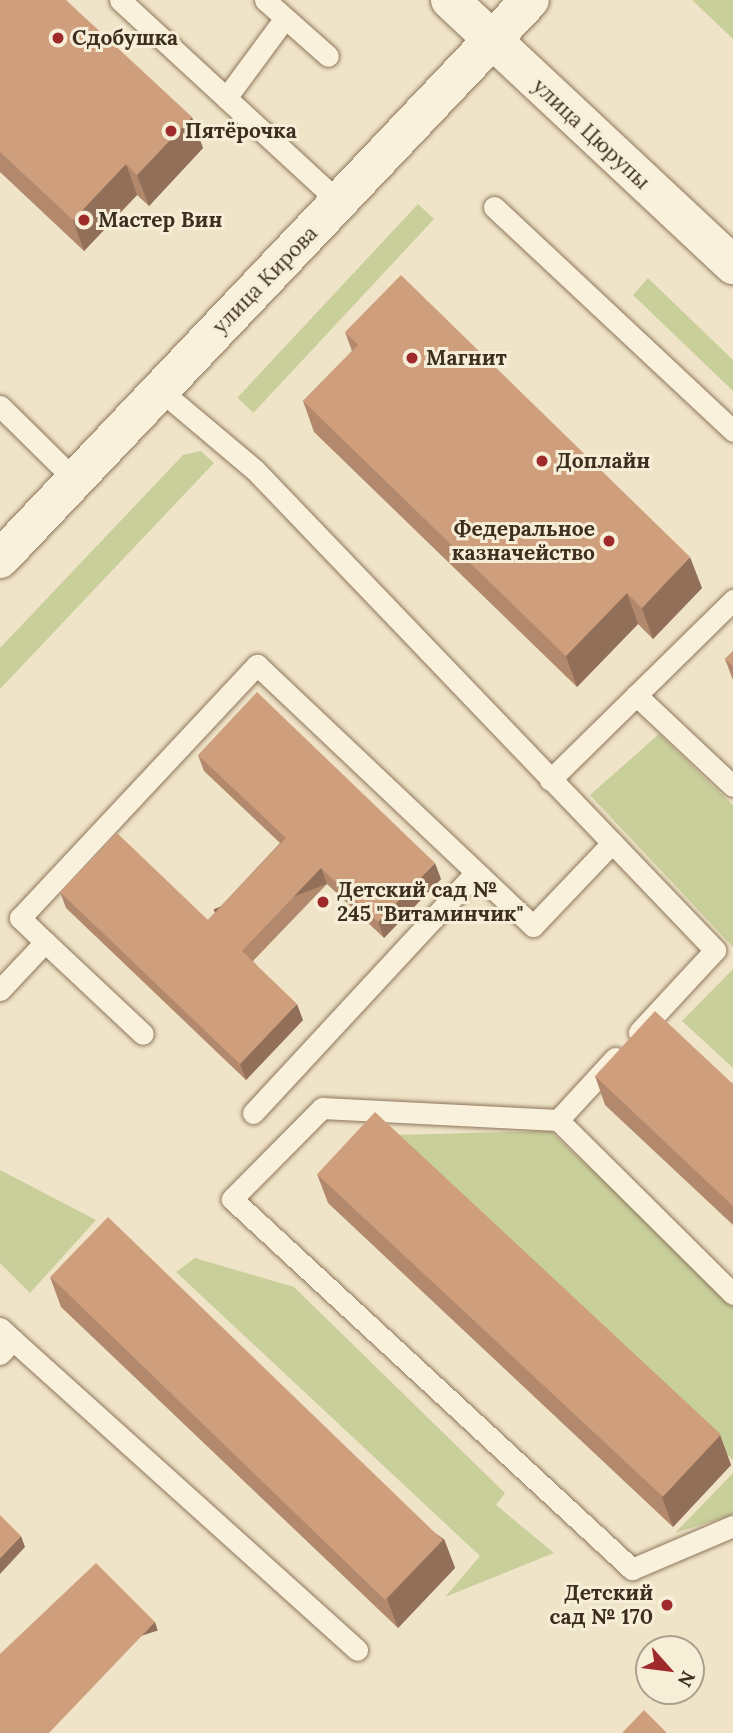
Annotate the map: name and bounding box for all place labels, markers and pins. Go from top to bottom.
place label: Сдобушка [72,25,178,51]
marker: Сдобушка [50,30,66,46]
place label: Пятёрочка [185,118,297,144]
marker: Пятёрочка [163,123,179,139]
place label: Мастер Вин [98,207,222,233]
marker: Мастер Вин [76,212,92,228]
place label: Магнит [426,345,507,371]
marker: Магнит [404,350,420,366]
place label: Доплайн [556,448,650,474]
marker: Доплайн [534,453,550,469]
place label: Федеральное казначейство [452,516,595,566]
marker: Федеральное казначейство [601,533,617,549]
place label: Детский сад № 245 "Витаминчик" [337,877,523,927]
marker: Детский сад № 245 "Витаминчик" [315,894,331,910]
place label: Детский сад № 170 [550,1580,653,1630]
marker: Детский сад № 170 [659,1597,675,1613]

